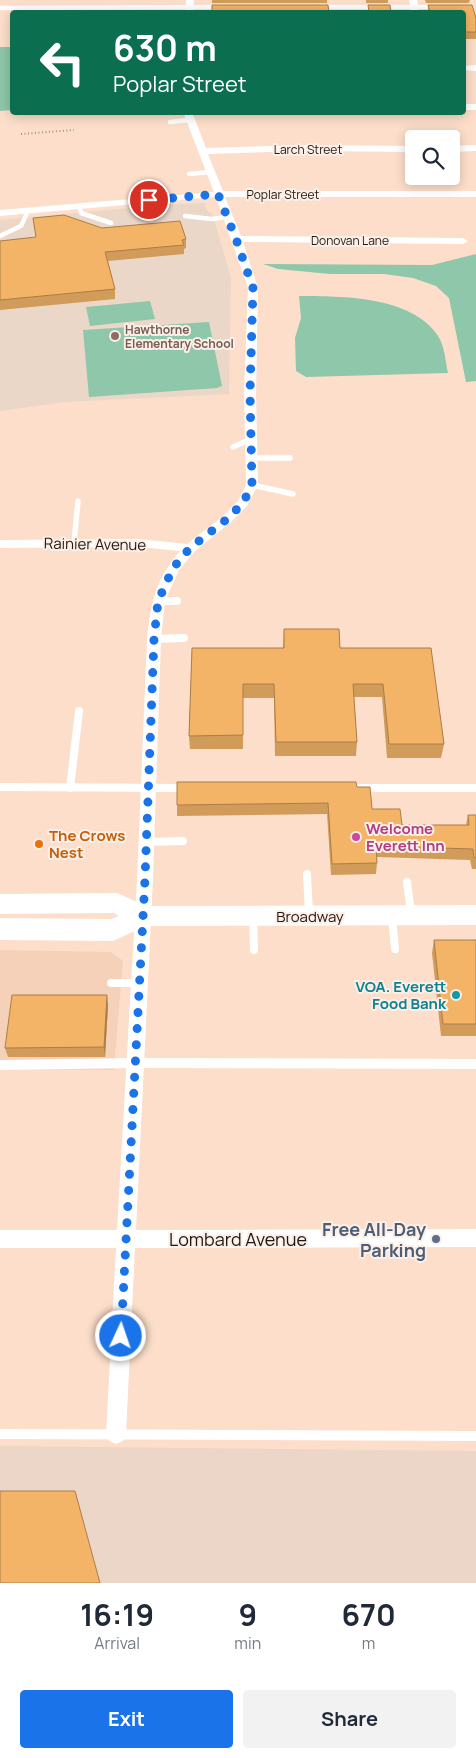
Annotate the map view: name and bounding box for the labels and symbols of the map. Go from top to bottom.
street label: Larch Street [274,141,342,158]
pin [128,179,170,221]
street label: Poplar Street [247,186,320,203]
street label: Donovan Lane [311,232,389,249]
place label: Hawthorne Elementary School [125,321,234,352]
marker: Hawthorne Elementary School [109,330,121,342]
street label: Rainier Avenue [44,533,147,555]
place label: Welcome Everett Inn [366,818,445,856]
place label: The Crows Nest [49,825,125,863]
marker: Welcome Everett Inn [350,831,362,843]
marker: The Crows Nest [33,838,45,850]
street label: Broadway [276,906,344,927]
place label: VOA. Everett Food Bank [355,976,447,1014]
marker: VOA. Everett Food Bank [450,989,462,1001]
place label: Free All-Day Parking [322,1217,426,1262]
street label: Lombard Avenue [169,1227,307,1251]
marker: Free All-Day Parking [430,1233,442,1245]
position arrow [94,1309,146,1361]

